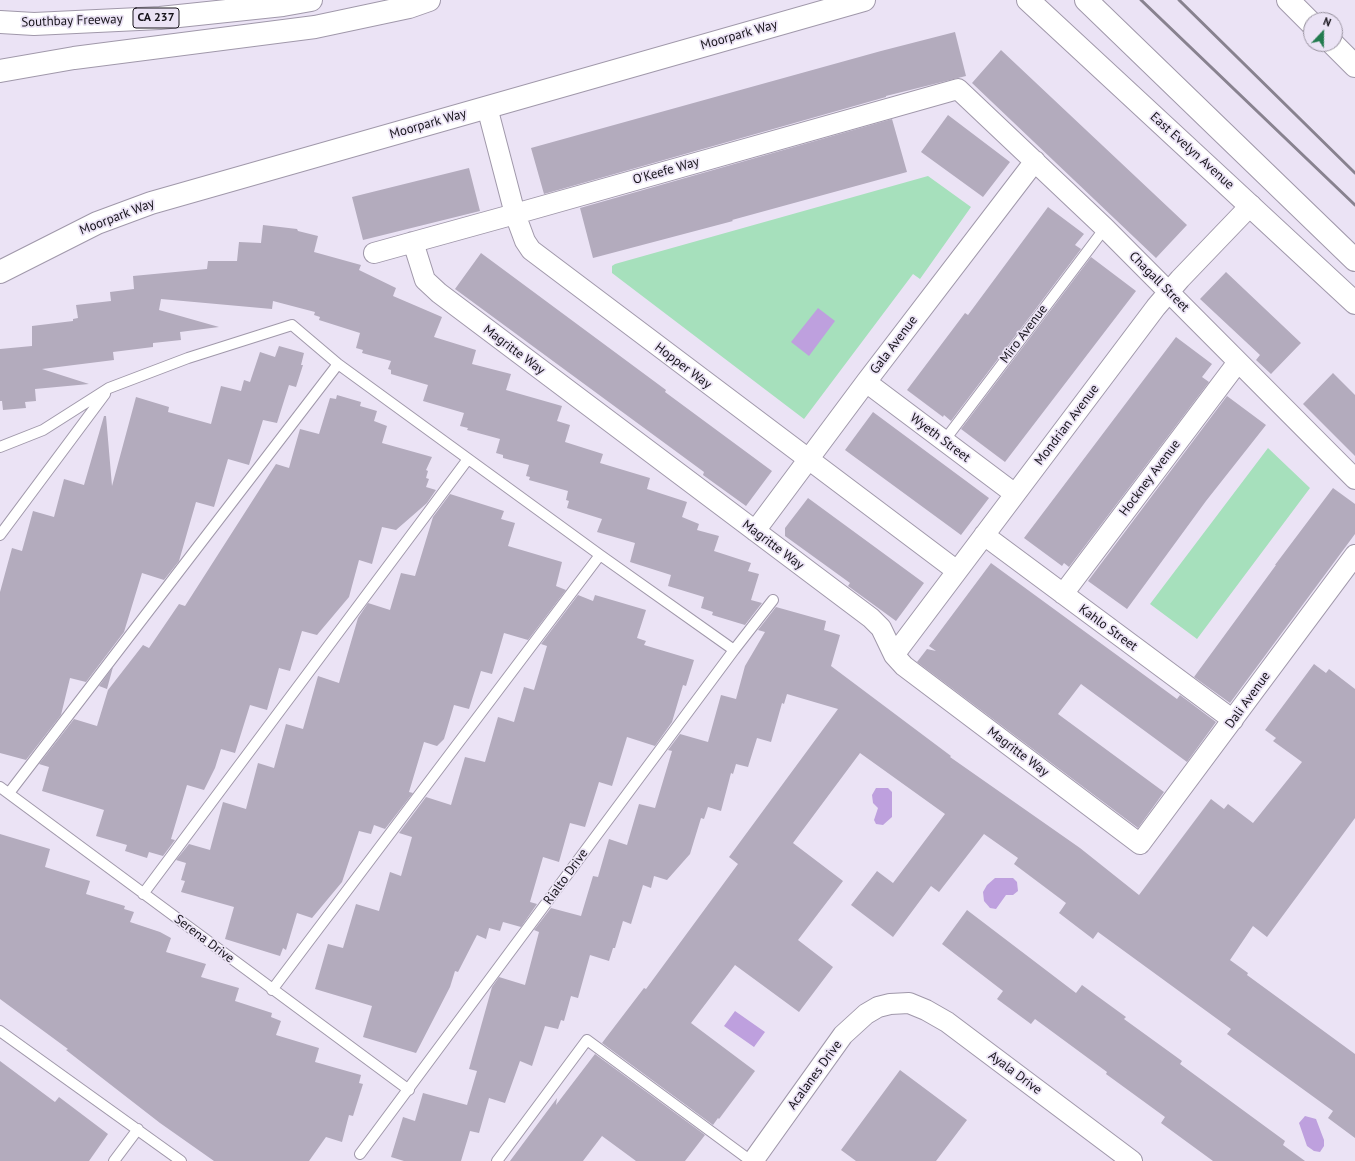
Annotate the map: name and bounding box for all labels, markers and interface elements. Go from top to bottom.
road number: CA 237 [133,8,179,28]
street label: Southbay Freeway [21,11,123,31]
north arrow [1303,12,1343,52]
text: N [1321,14,1333,30]
street label: Moorpark Way [699,17,779,53]
street label: Moorpark Way [388,106,468,142]
street label: East Evelyn Avenue [1147,109,1237,193]
street label: O'Keefe Way [631,154,701,188]
street label: Moorpark Way [77,196,157,238]
street label: Chagall Street [1126,249,1192,315]
street label: Miro Avenue [997,302,1051,366]
street label: Gala Avenue [867,313,921,377]
street label: Magritte Way [480,322,548,378]
street label: Hopper Way [652,340,714,392]
street label: Mondrian Avenue [1032,382,1102,468]
street label: Wyeth Street [907,410,973,466]
street label: Hockney Avenue [1116,437,1184,519]
street label: Magritte Way [739,517,807,573]
street label: Kahlo Street [1076,602,1140,654]
street label: Dali Avenue [1222,669,1274,731]
street label: Magritte Way [984,724,1052,780]
street label: Rialto Drive [540,846,592,908]
street label: Serena Drive [171,911,237,967]
street label: Acalanes Drive [785,1037,845,1113]
street label: Ayala Drive [985,1048,1045,1098]

